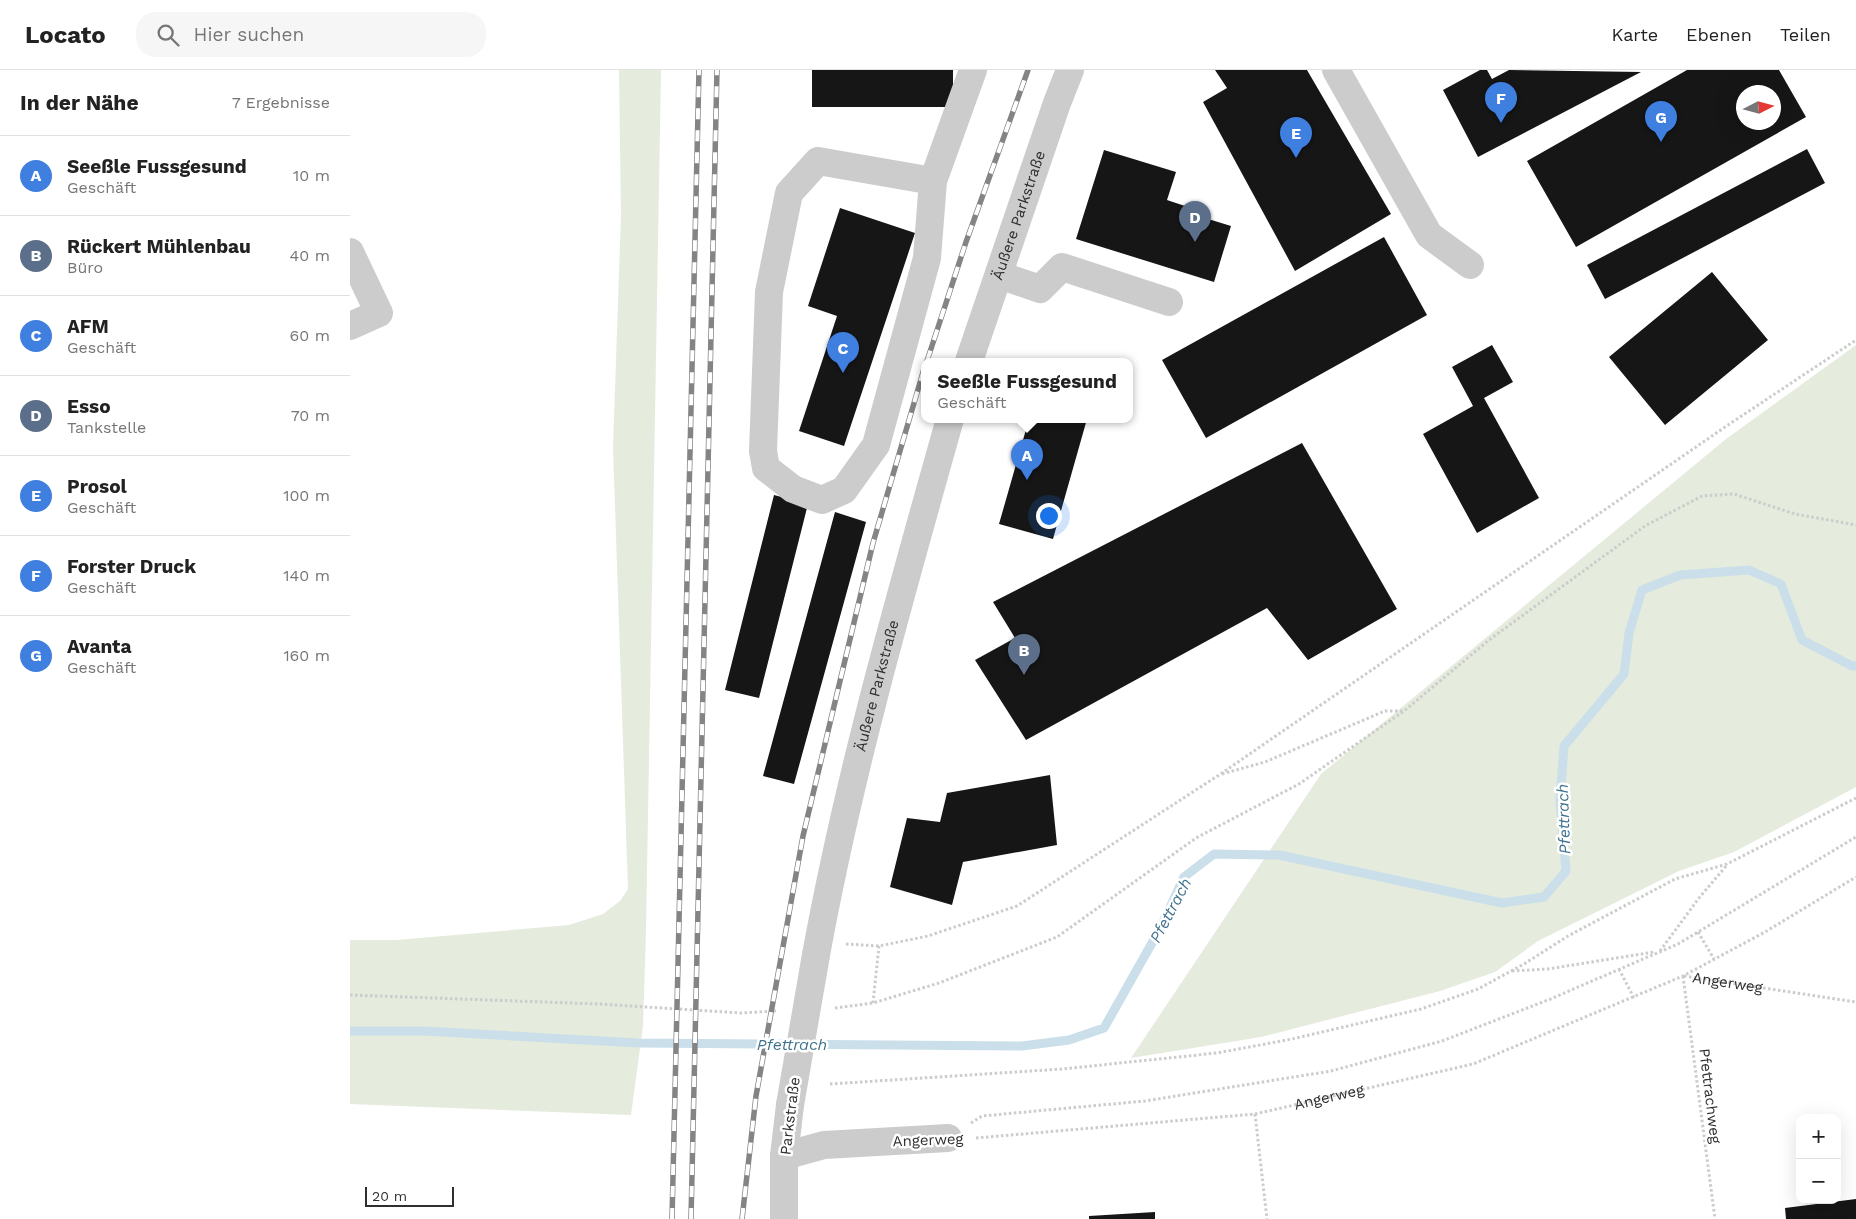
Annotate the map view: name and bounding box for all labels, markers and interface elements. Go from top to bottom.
search box [136,12,486,57]
text: Locato [25,21,106,49]
icon: search [154,21,182,49]
text: Hier suchen [194,23,304,46]
text: Karte [1612,24,1658,45]
text: Ebenen [1686,24,1752,45]
text: Teilen [1780,24,1831,45]
pin: F [1485,82,1517,123]
north arrow [1736,85,1781,130]
text: In der Nähe [20,90,139,115]
text: 7 Ergebnisse [232,93,330,112]
pin: G [1645,101,1677,142]
pin: E [1280,117,1312,158]
street label: Äußere Parkstraße [988,148,1049,282]
text: Seeßle Fussgesund [67,155,247,178]
text: A [31,166,41,185]
text: 10 m [293,166,330,185]
text: Geschäft [67,178,136,197]
pin: D [1179,201,1211,242]
text: Rückert Mühlenbau [67,235,251,258]
text: B [31,246,41,265]
text: 40 m [290,246,330,265]
text: Büro [67,258,103,277]
text: AFM [67,315,109,338]
text: C [31,326,41,345]
text: 60 m [290,326,330,345]
pin: C [827,332,859,373]
text: Geschäft [67,338,136,357]
popup [921,358,1133,423]
text: Seeßle Fussgesund [937,370,1117,393]
text: Geschäft [937,393,1006,412]
text: Esso [67,395,111,418]
text: D [30,406,42,425]
text: 70 m [291,406,330,425]
text: Tankstelle [67,418,146,437]
pin: A [1011,439,1043,480]
text: Prosol [67,475,127,498]
text: E [31,486,41,505]
text: 100 m [283,486,330,505]
text: Geschäft [67,498,136,517]
your location [1036,503,1062,529]
text: Forster Druck [67,555,196,578]
text: F [31,566,41,585]
text: 140 m [283,566,330,585]
text: Geschäft [67,578,136,597]
street label: Äußere Parkstraße [851,618,903,754]
pin: B [1008,634,1040,675]
text: Avanta [67,635,132,658]
text: G [30,646,42,665]
text: 160 m [283,646,330,665]
text: Geschäft [67,658,136,677]
water label: Pfettrach [1553,783,1574,854]
water label: Pfettrach [1146,875,1195,946]
street label: Angerweg [1691,968,1764,997]
water label: Pfettrach [757,1035,827,1054]
street label: Pfettrachweg [1695,1047,1725,1145]
street label: Parkstraße [776,1076,804,1156]
street label: Angerweg [1292,1080,1366,1114]
map controls [1796,1114,1841,1204]
button: + [1796,1114,1841,1159]
street label: Angerweg [892,1130,964,1150]
button: − [1796,1159,1841,1204]
scale bar [365,1184,454,1207]
text: 20 m [372,1188,407,1204]

